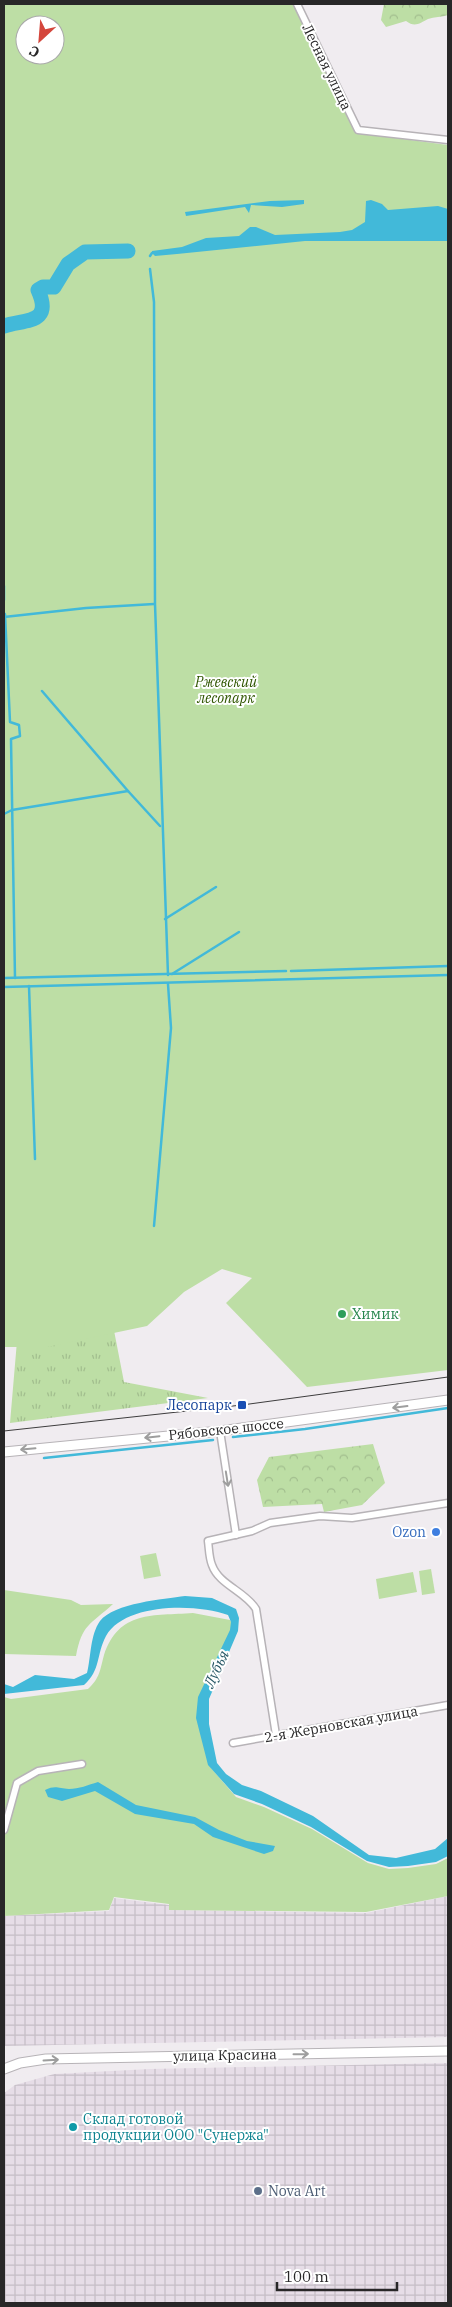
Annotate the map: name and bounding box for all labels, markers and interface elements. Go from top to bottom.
north arrow [15,15,65,65]
street label: Лесная улица [298,21,356,113]
text: С [26,42,42,62]
park label: Ржевский лесопарк [194,673,257,707]
place label: Химик [352,1305,399,1323]
marker: Химик [336,1308,348,1320]
place label: Лесопарк [166,1396,232,1414]
marker: Лесопарк [236,1399,248,1411]
one-way arrow [392,1402,408,1412]
street label: Рябовское шоссе [167,1414,285,1444]
one-way arrow [144,1433,160,1442]
one-way arrow [21,1445,37,1454]
one-way arrow [223,1471,233,1487]
place label: Ozon [392,1523,426,1541]
marker: Ozon [430,1526,442,1538]
water label: Лубья [199,1647,233,1692]
street label: 2-я Жерновская улица [263,1702,420,1746]
street label: улица Красина [173,2045,277,2065]
one-way arrow [292,2049,309,2059]
one-way arrow [43,2055,59,2064]
place label: Склад готовой продукции ООО "Сунержа" [83,2110,269,2144]
marker: Склад готовой продукции ООО "Сунержа" [67,2121,79,2133]
place label: Nova Art [268,2182,326,2200]
marker: Nova Art [252,2185,264,2197]
scale bar [277,2260,397,2292]
text: 100 m [284,2267,329,2286]

